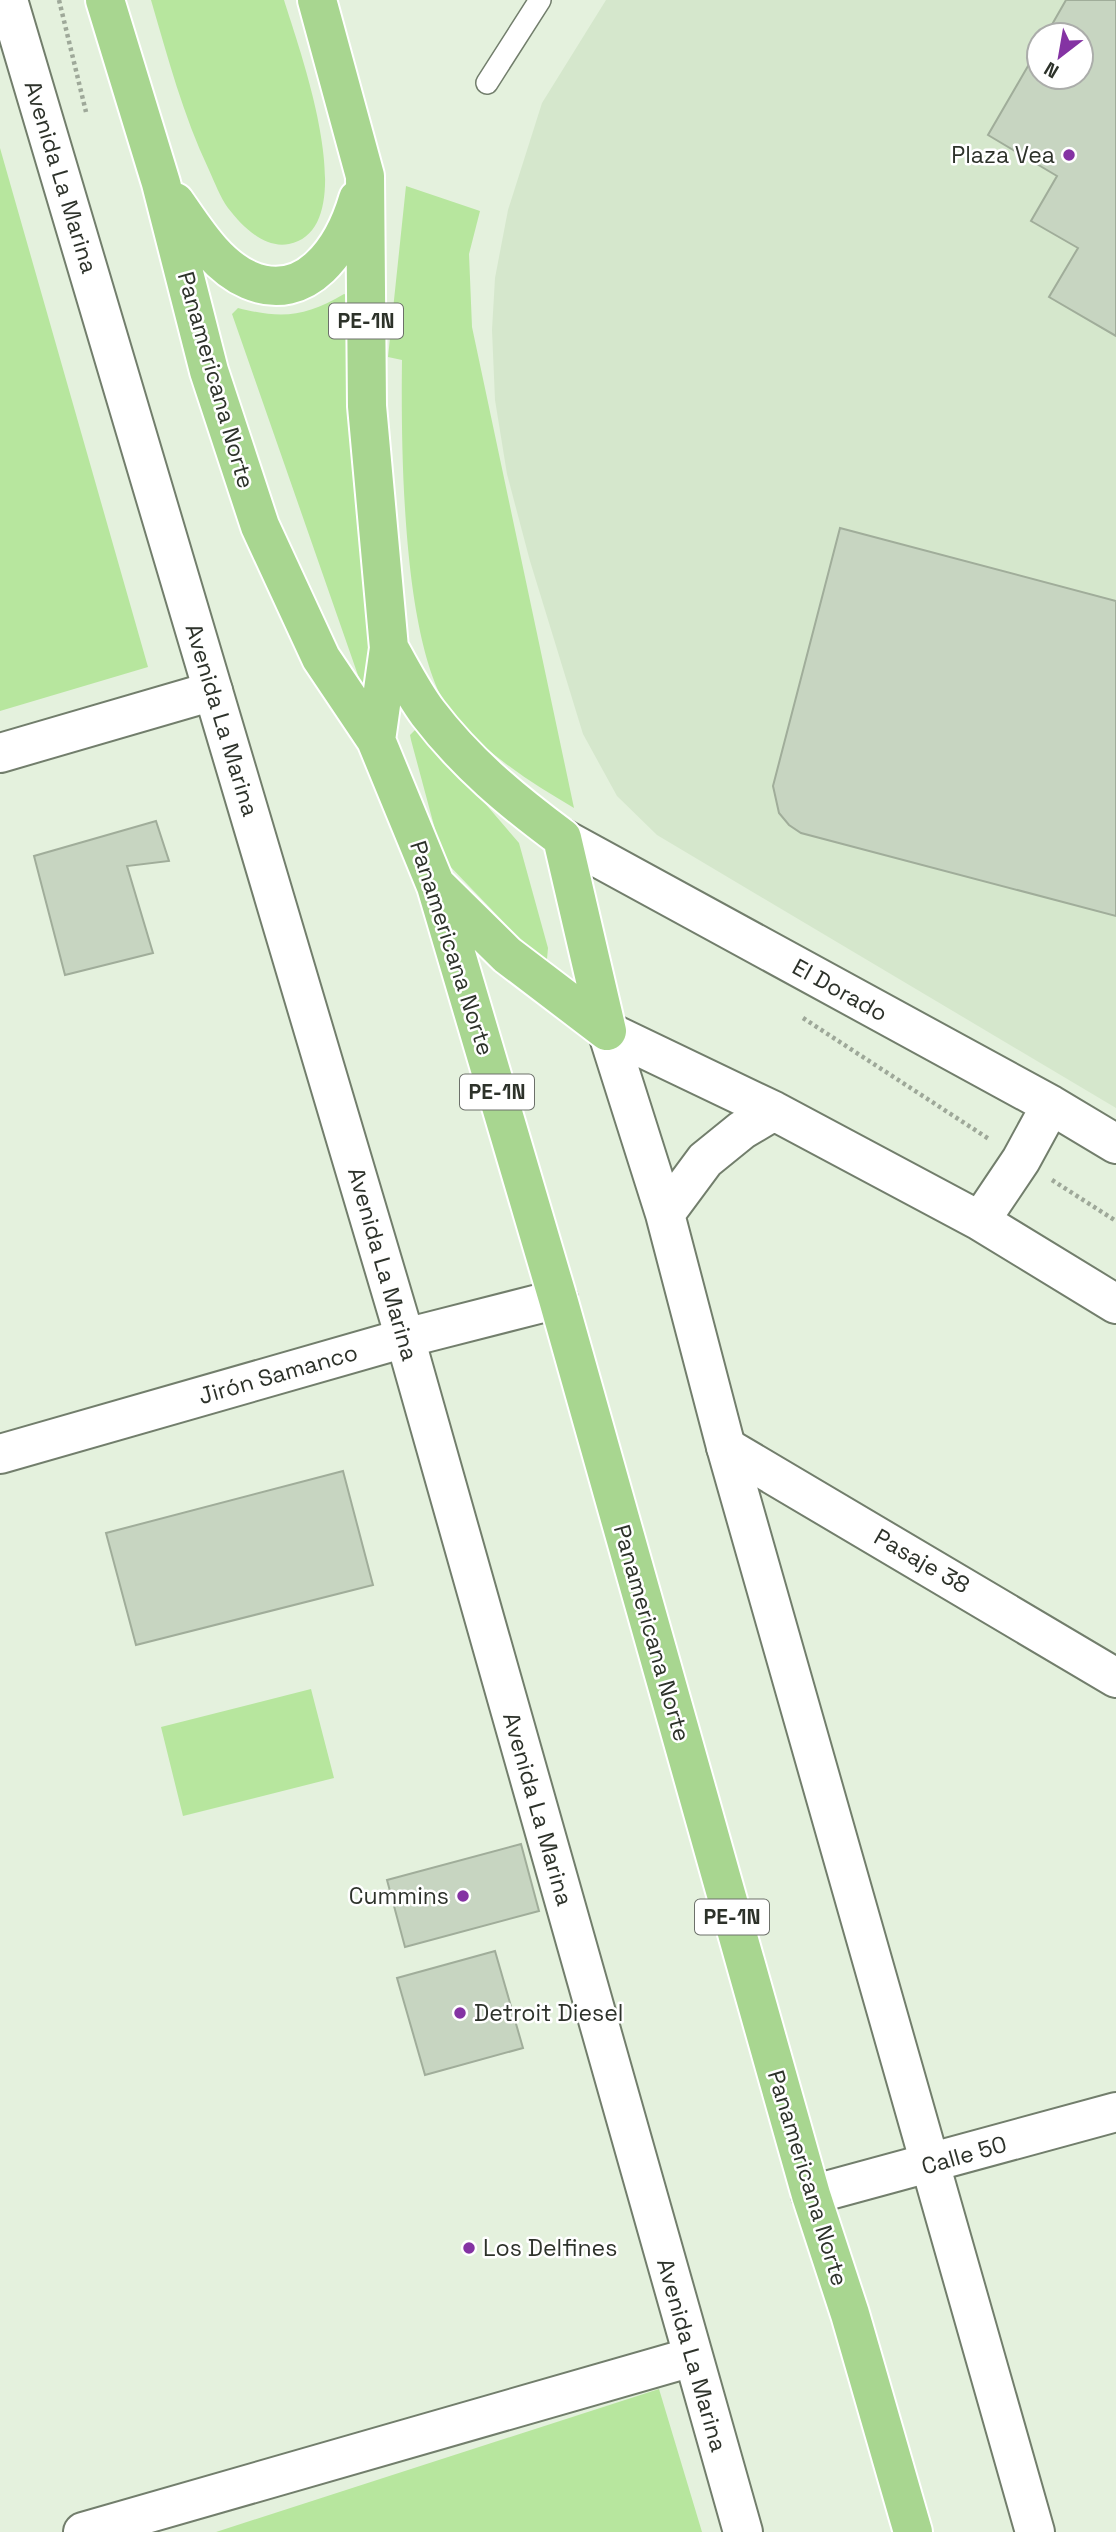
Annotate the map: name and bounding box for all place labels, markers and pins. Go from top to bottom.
place label: Plaza Vea [951,140,1055,170]
marker: Plaza Vea [1061,147,1077,163]
place label: Cummins [349,1881,449,1911]
marker: Cummins [455,1888,471,1904]
place label: Detroit Diesel [474,1998,623,2028]
marker: Detroit Diesel [452,2005,468,2021]
place label: Los Delfines [483,2233,617,2263]
marker: Los Delfines [461,2240,477,2256]

